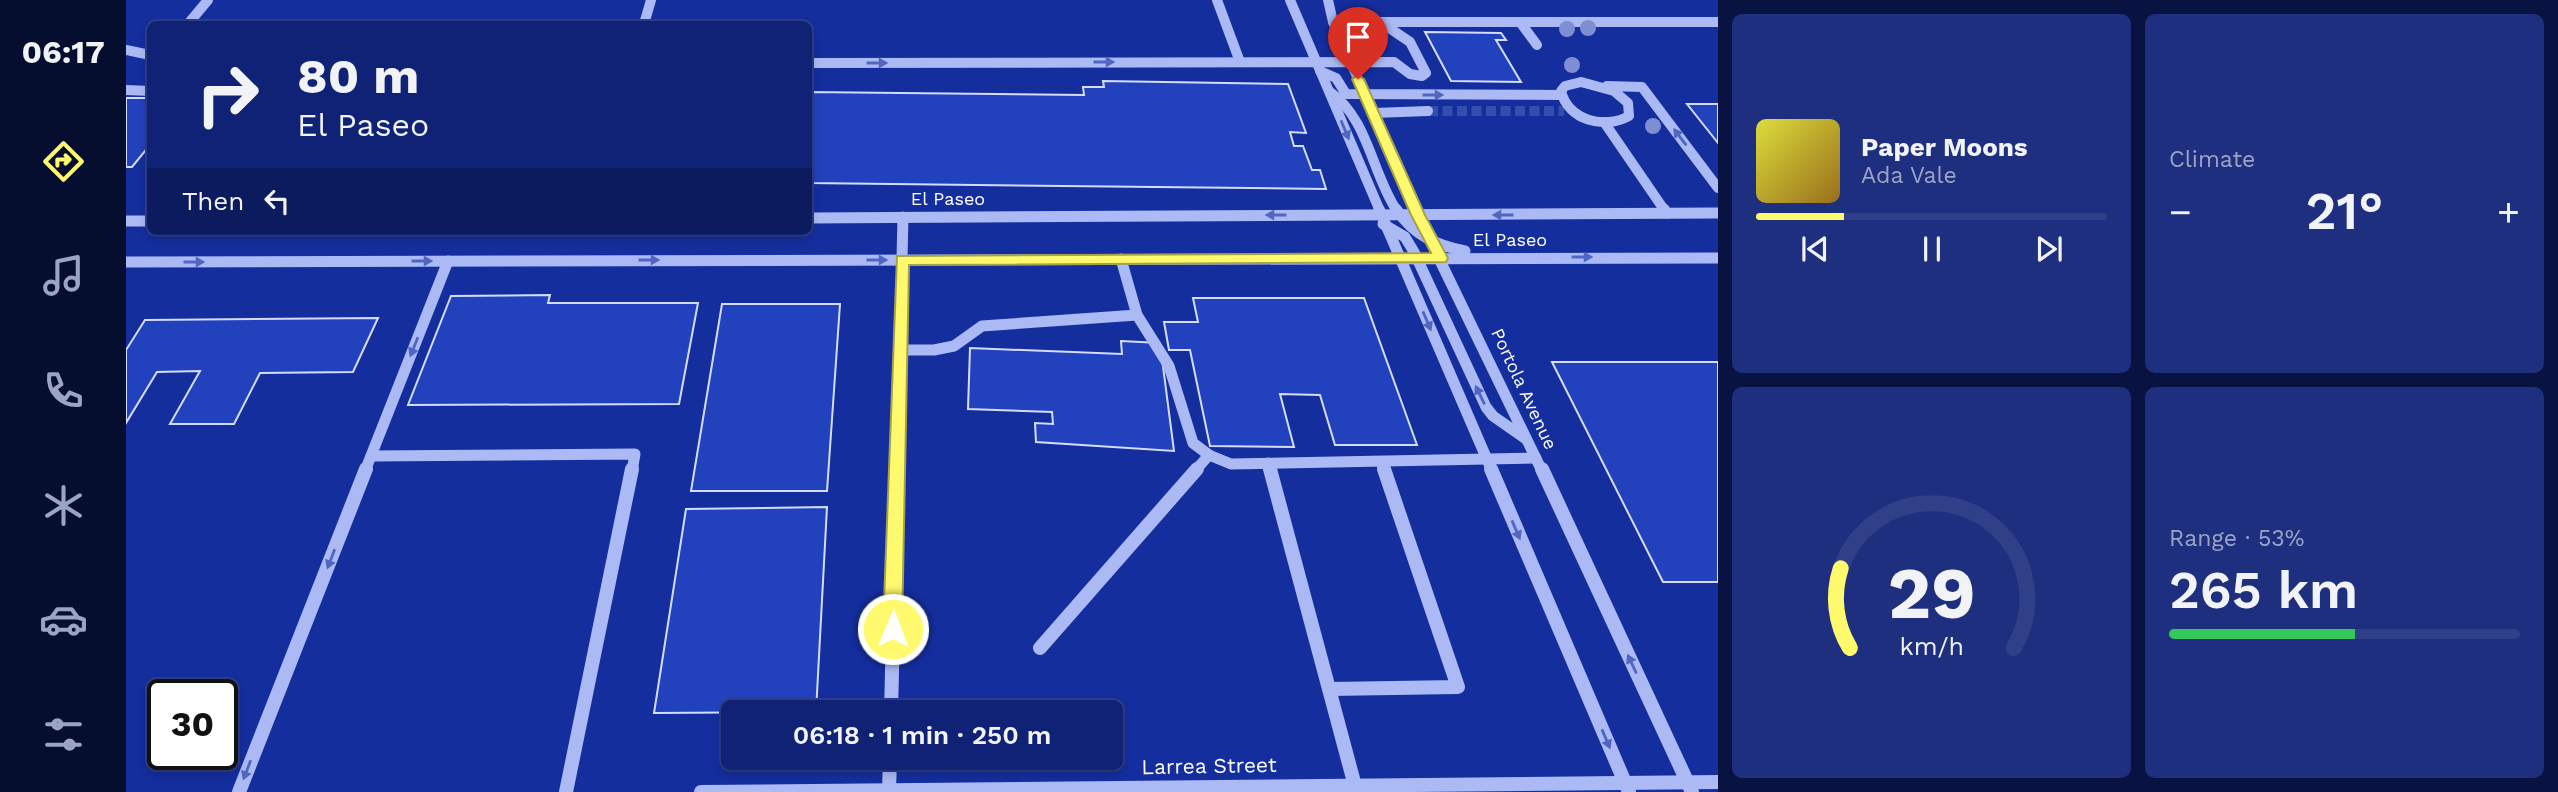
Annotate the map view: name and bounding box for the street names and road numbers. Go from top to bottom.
street label: El Paseo [911,188,985,209]
street label: El Paseo [1473,229,1547,250]
street label: Portola Avenue [1487,325,1562,453]
street label: Larrea Street [1141,752,1277,779]

